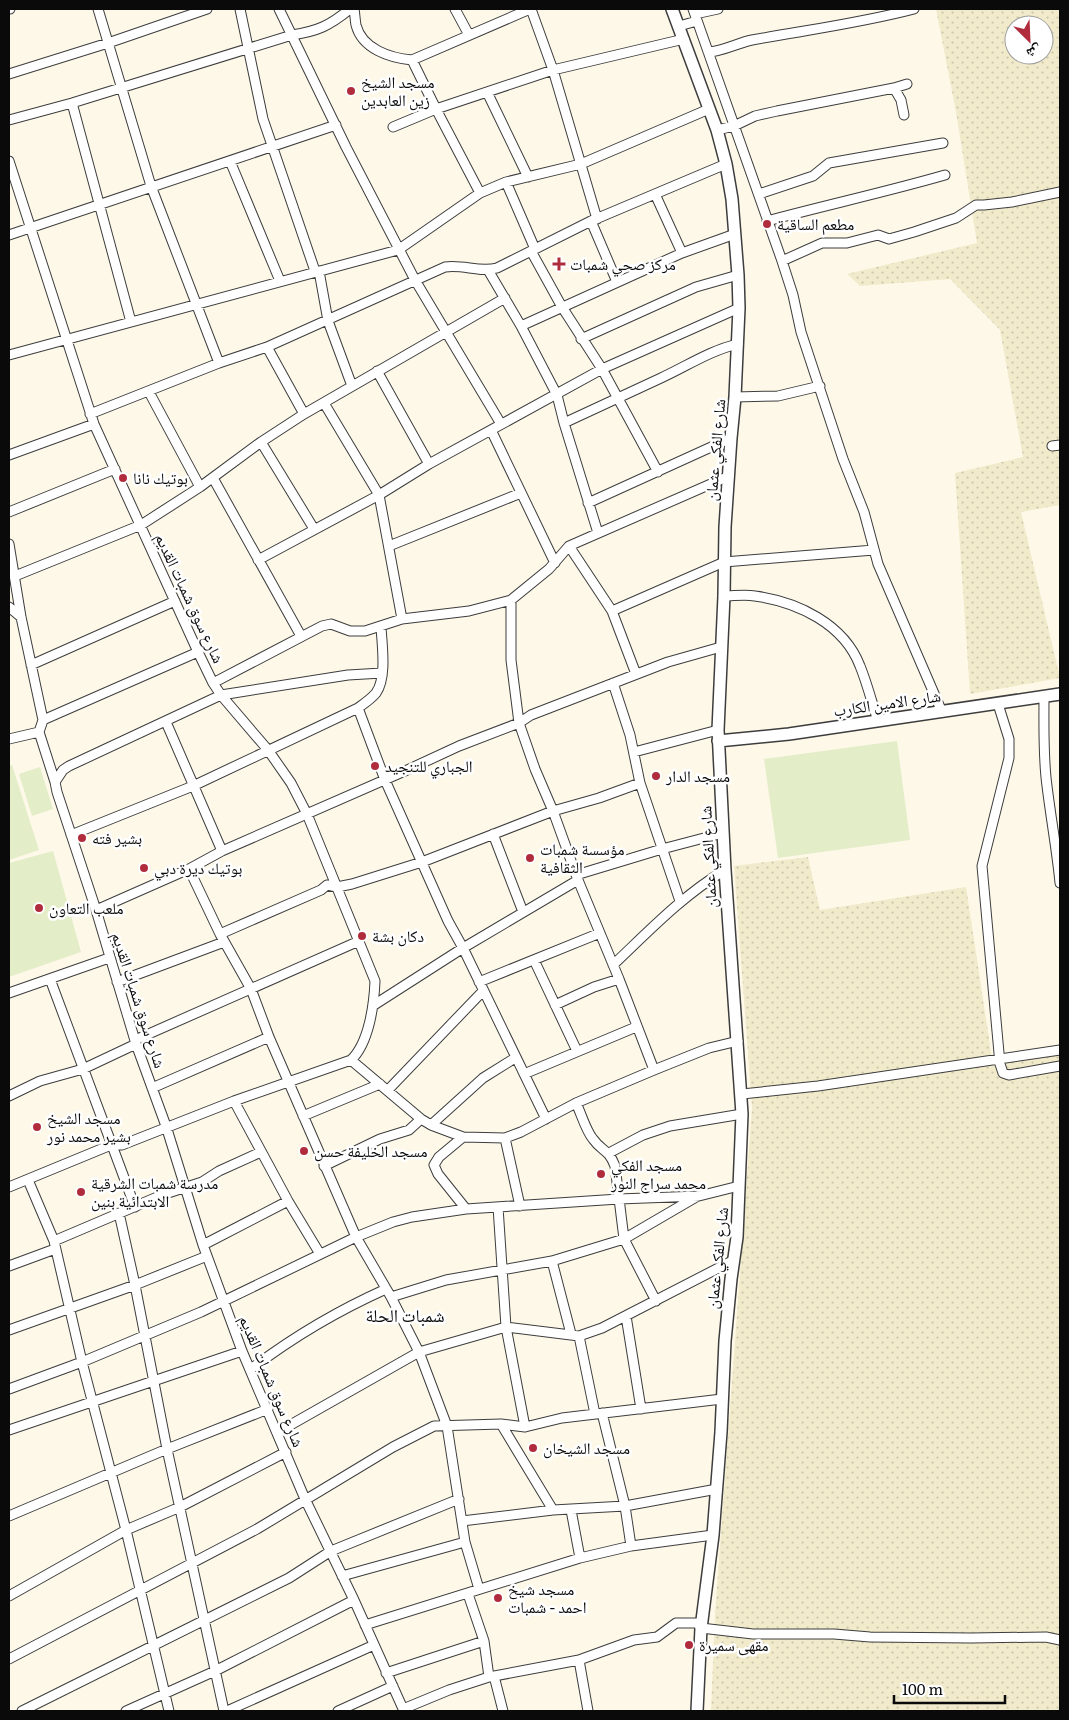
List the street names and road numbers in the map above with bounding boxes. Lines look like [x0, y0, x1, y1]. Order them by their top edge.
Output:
street label: شارع الفكي عثمان [698, 398, 732, 502]
street label: شارع سوق شمبات القديم [150, 528, 232, 667]
street label: شارع الامين الكارب [831, 683, 942, 721]
street label: شارع الفكي عثمان [692, 805, 724, 909]
street label: شارع سوق شمبات القديم [107, 929, 173, 1071]
street label: شارع الفكي عثمان [699, 1206, 735, 1310]
street label: شارع سوق شمبات القديم [234, 1311, 312, 1450]

